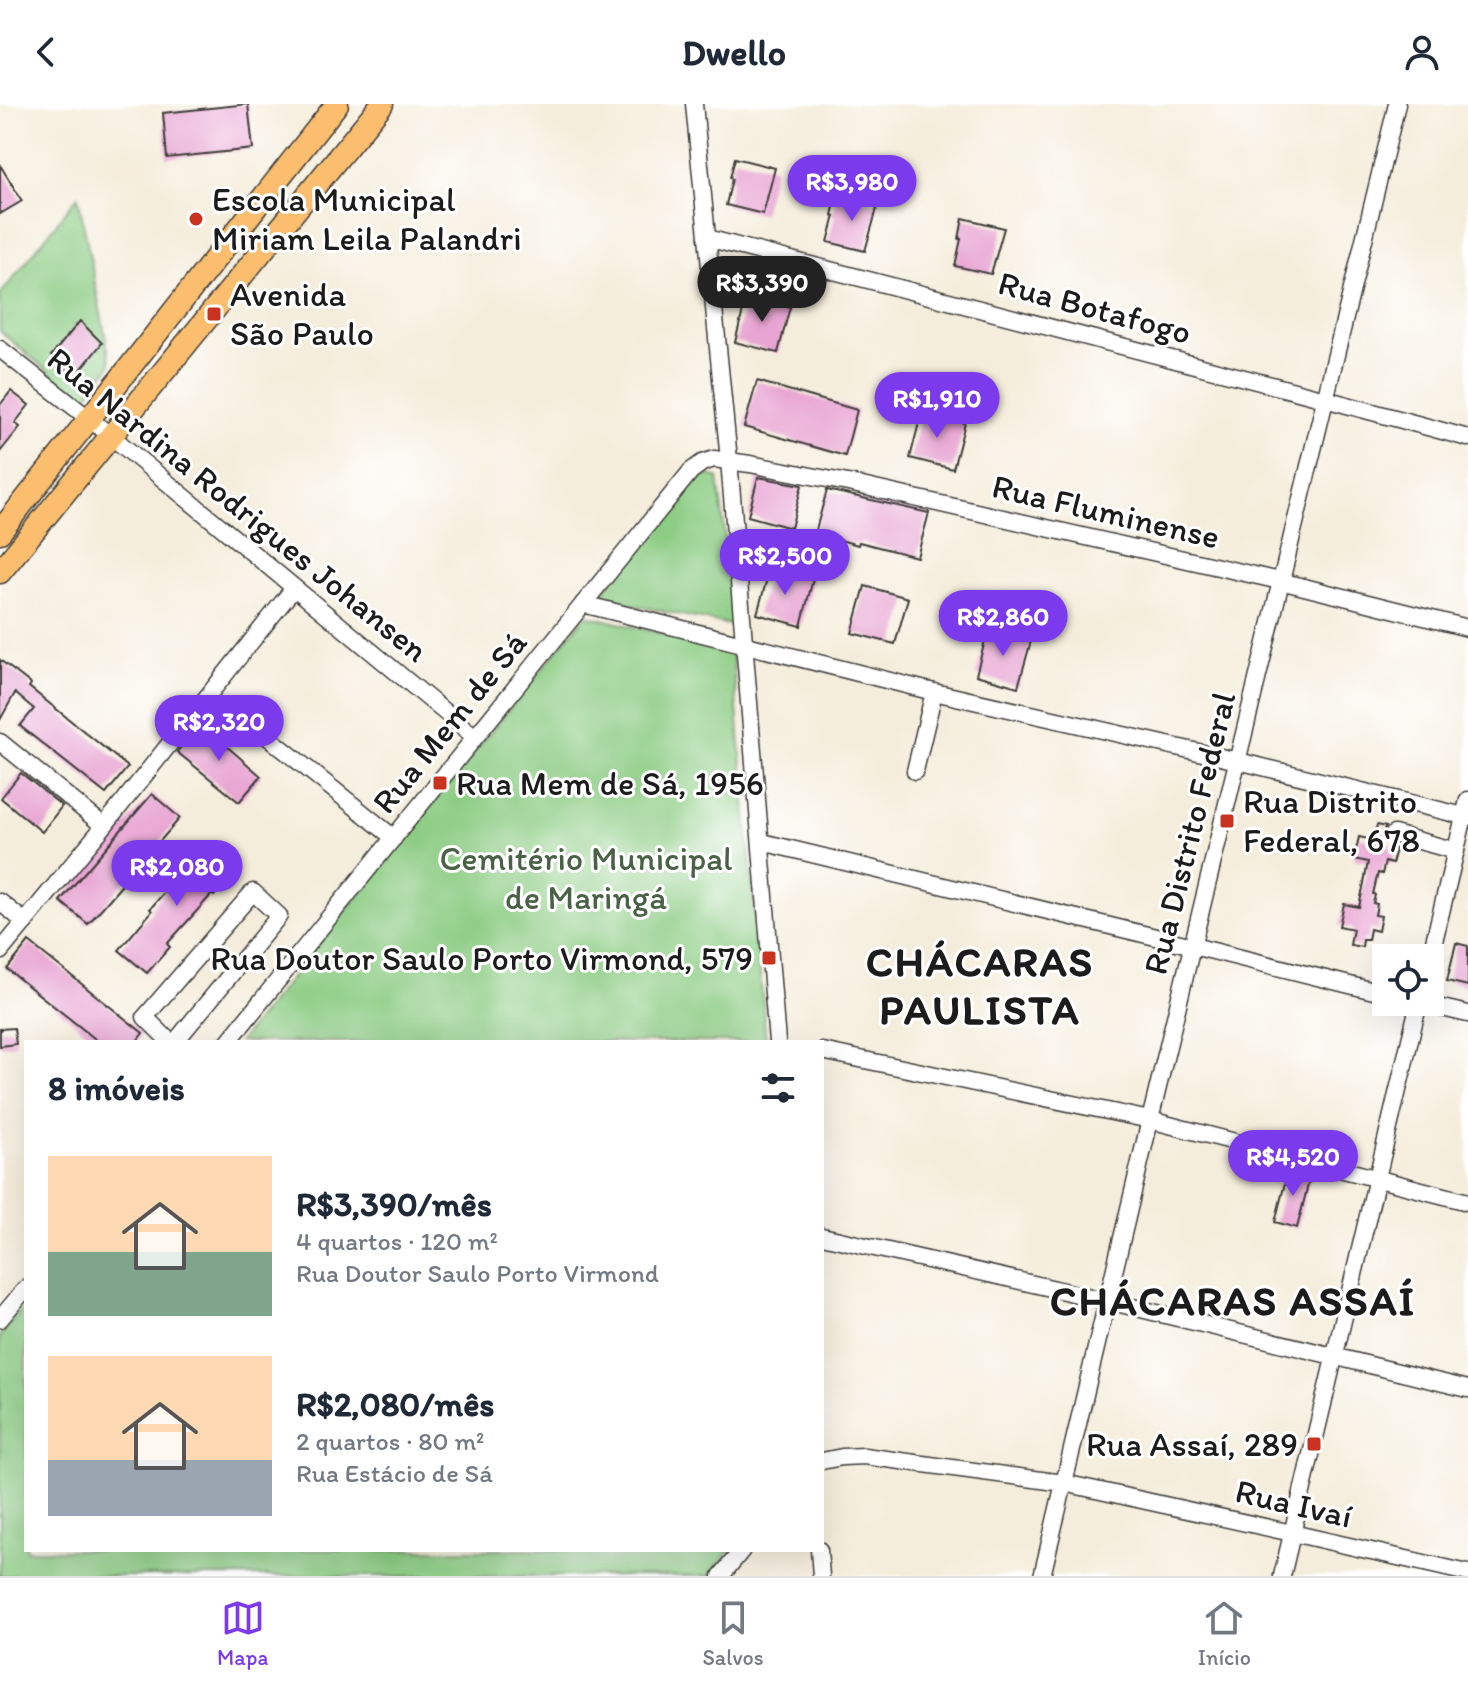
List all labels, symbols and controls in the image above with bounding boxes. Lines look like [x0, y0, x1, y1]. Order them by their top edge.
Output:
icon: back [24, 30, 68, 74]
icon: person [1400, 30, 1444, 74]
text: Dwello [682, 31, 786, 74]
pin: R$3,980 [778, 155, 926, 223]
text: R$3,980 [805, 165, 899, 197]
place label: Escola Municipal Miriam Leila Palandri [212, 179, 522, 259]
marker: Escola Municipal Miriam Leila Palandri [187, 210, 205, 228]
pin: R$3,390 [688, 256, 836, 324]
street label: Rua Botafogo [994, 262, 1196, 353]
text: R$3,390 [715, 266, 809, 298]
place label: Avenida São Paulo [230, 274, 374, 354]
marker: Avenida São Paulo [205, 305, 223, 323]
street label: Rua Nardina Rodrigues Johansen [39, 338, 436, 671]
pin: R$1,910 [863, 372, 1011, 440]
text: R$1,910 [893, 382, 981, 414]
street label: Rua Fluminense [988, 465, 1224, 558]
pin: R$2,500 [711, 529, 859, 597]
text: R$2,500 [738, 539, 832, 571]
pin: R$2,860 [929, 590, 1077, 658]
text: R$2,860 [957, 600, 1049, 632]
street label: Rua Mem de Sá [363, 623, 536, 822]
street label: Rua Distrito Federal [1135, 687, 1245, 979]
pin: R$2,320 [145, 695, 293, 763]
text: R$2,320 [173, 705, 265, 737]
place label: Rua Mem de Sá, 1956 [456, 763, 764, 804]
marker: Rua Mem de Sá, 1956 [431, 774, 449, 792]
place label: Rua Distrito Federal, 678 [1243, 781, 1420, 861]
marker: Rua Distrito Federal, 678 [1218, 812, 1236, 830]
park label: Cemitério Municipal de Maringá [439, 838, 733, 918]
pin: R$2,080 [103, 840, 251, 908]
text: R$2,080 [129, 850, 225, 882]
district label: CHÁCARAS PAULISTA [866, 936, 1094, 1035]
place label: Rua Doutor Saulo Porto Virmond, 579 [210, 938, 753, 979]
map controls [1372, 944, 1444, 1016]
button: locate [1372, 944, 1444, 1016]
marker: Rua Doutor Saulo Porto Virmond, 579 [760, 949, 778, 967]
icon: filters [756, 1066, 800, 1110]
text: 8 imóveis [48, 1068, 185, 1109]
pin: R$4,520 [1219, 1130, 1367, 1198]
text: R$4,520 [1246, 1140, 1340, 1172]
text: R$3,390/mês [296, 1184, 492, 1225]
icon: home [112, 1188, 208, 1284]
text: 4 quartos · 120 m² [296, 1225, 498, 1257]
text: Rua Doutor Saulo Porto Virmond [296, 1257, 659, 1289]
district label: CHÁCARAS ASSAÍ [1050, 1275, 1416, 1326]
text: R$2,080/mês [296, 1384, 495, 1425]
icon: home [112, 1388, 208, 1484]
place label: Rua Assaí, 289 [1086, 1424, 1298, 1465]
text: 2 quartos · 80 m² [296, 1425, 484, 1457]
marker: Rua Assaí, 289 [1305, 1435, 1323, 1453]
text: Rua Estácio de Sá [296, 1457, 493, 1489]
street label: Rua Ivaí [1232, 1470, 1357, 1537]
tab: Mapa [217, 1596, 268, 1671]
tab: Salvos [702, 1596, 764, 1671]
tab: Início [1198, 1596, 1251, 1671]

